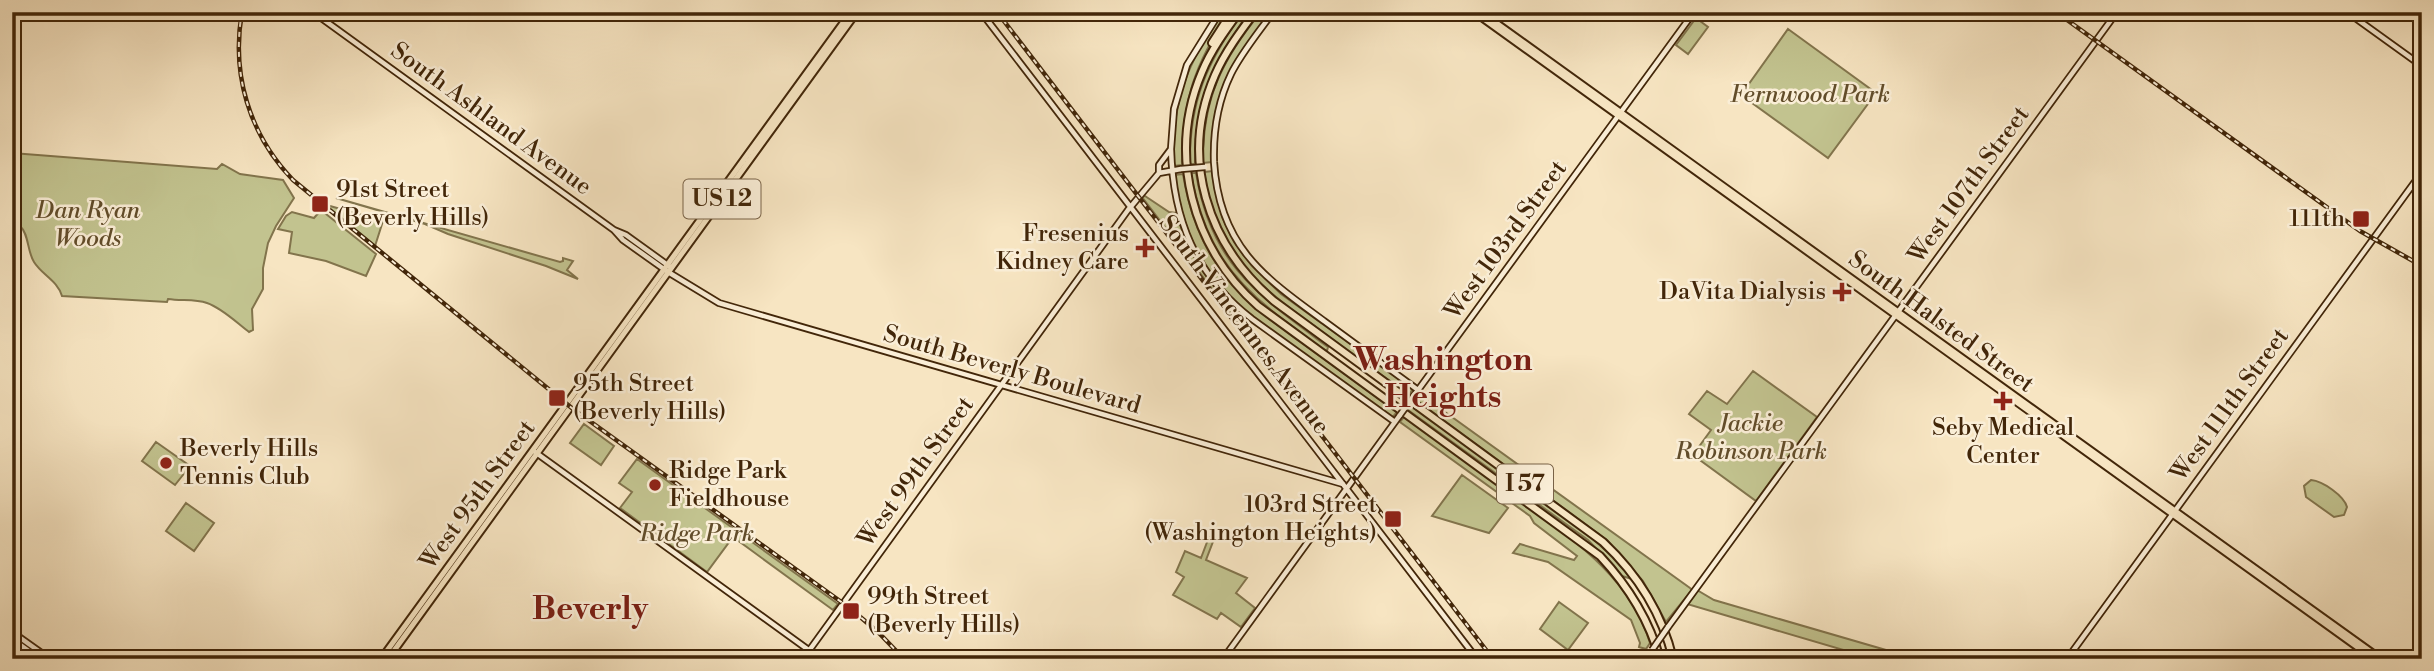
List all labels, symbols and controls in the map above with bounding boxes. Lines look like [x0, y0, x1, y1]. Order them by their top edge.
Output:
street label: South Ashland Avenue [384, 36, 598, 202]
park label: Fernwood Park [1730, 80, 1890, 110]
street label: West 107th Street [1901, 100, 2036, 270]
street label: West 103rd Street [1438, 154, 1574, 326]
place label: 91st Street (Beverly Hills) [336, 175, 489, 233]
road number: US 12 [684, 180, 760, 218]
marker: 91st Street (Beverly Hills) [310, 194, 330, 214]
park label: Dan Ryan Woods [35, 196, 141, 254]
place label: 111th [2289, 204, 2345, 234]
marker: 111th [2351, 209, 2371, 229]
street label: South Vincennes Avenue [1152, 210, 1336, 440]
place label: Fresenius Kidney Care [996, 219, 1129, 277]
marker: Fresenius Kidney Care [1135, 238, 1155, 258]
street label: South Halsted Street [1842, 245, 2040, 400]
place label: DaVita Dialysis [1659, 277, 1826, 307]
marker: DaVita Dialysis [1832, 282, 1852, 302]
street label: South Beverly Boulevard [880, 319, 1144, 421]
street label: West 111th Street [2164, 322, 2296, 488]
district label: Washington Heights [1353, 340, 1533, 417]
place label: 95th Street (Beverly Hills) [573, 369, 726, 427]
marker: 95th Street (Beverly Hills) [547, 388, 567, 408]
street label: West 99th Street [851, 390, 981, 554]
marker: Seby Medical Center [1993, 391, 2013, 411]
park label: Jackie Robinson Park [1674, 409, 1827, 467]
place label: Seby Medical Center [1932, 413, 2074, 471]
street label: West 95th Street [413, 414, 543, 576]
place label: Beverly Hills Tennis Club [179, 434, 318, 492]
marker: Beverly Hills Tennis Club [158, 455, 174, 471]
place label: Ridge Park Fieldhouse [669, 456, 789, 514]
road number: I 57 [1497, 464, 1553, 504]
marker: Ridge Park Fieldhouse [647, 477, 663, 493]
place label: 103rd Street (Washington Heights) [1144, 490, 1378, 548]
marker: 103rd Street (Washington Heights) [1383, 509, 1403, 529]
park label: Ridge Park [639, 519, 754, 549]
place label: 99th Street (Beverly Hills) [867, 582, 1020, 640]
district label: Beverly [532, 589, 649, 629]
marker: 99th Street (Beverly Hills) [841, 601, 861, 621]

